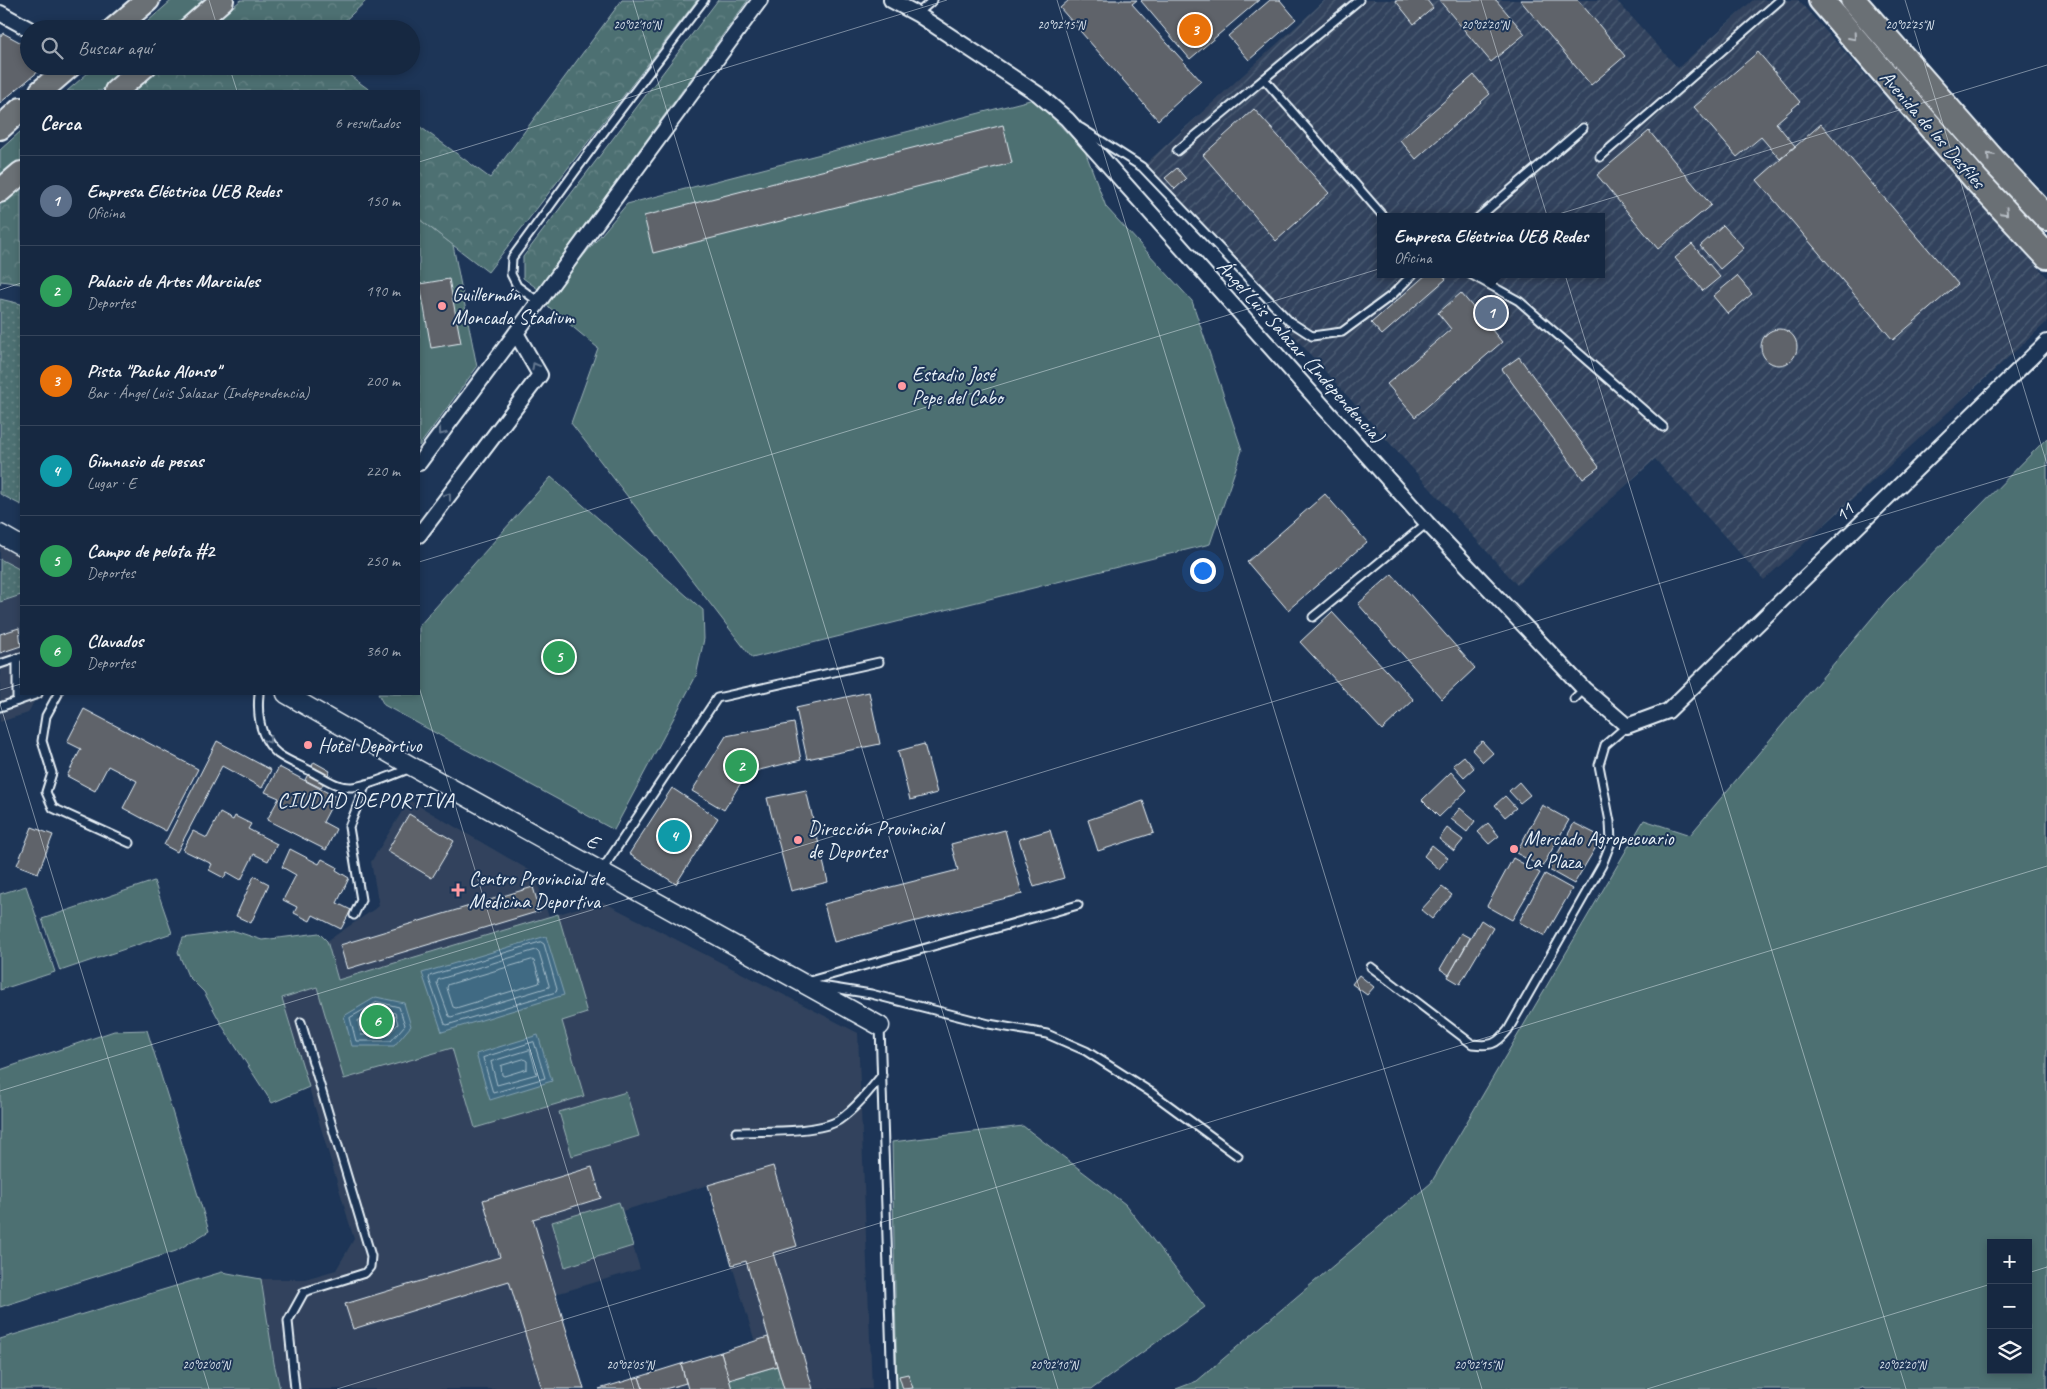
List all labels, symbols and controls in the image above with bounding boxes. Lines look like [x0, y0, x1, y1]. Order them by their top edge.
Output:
pin: 3 [1179, 11, 1211, 49]
text: 20°02'10"N [613, 17, 662, 33]
text: 20°02'15"N [1037, 17, 1086, 33]
text: 20°02'20"N [1461, 17, 1510, 33]
text: 20°02'25"N [1885, 17, 1934, 33]
search box [20, 20, 420, 75]
one-way arrow [1847, 31, 1856, 40]
icon: search [38, 34, 66, 62]
text: Buscar aquí [78, 36, 152, 60]
street label: Avenida de los Desfiles [1874, 65, 1992, 195]
text: Cerca [40, 110, 81, 136]
text: 6 resultados [335, 113, 400, 133]
one-way arrow [1987, 153, 1996, 162]
text: Empresa Eléctrica UEB Redes [87, 179, 281, 203]
text: 1 [52, 191, 60, 211]
text: 150 m [366, 191, 400, 211]
text: Oficina [87, 203, 125, 223]
one-way arrow [1999, 206, 2008, 215]
popup [1377, 213, 1605, 278]
text: Empresa Eléctrica UEB Redes [1394, 224, 1588, 248]
text: Oficina [1394, 248, 1432, 268]
street label: Ángel Luis Salazar (Independencia) [1212, 254, 1391, 449]
text: Palacio de Artes Marciales [87, 269, 260, 293]
text: 2 [52, 281, 60, 301]
text: 190 m [366, 281, 400, 301]
place label: Guillermón Moncada Stadium [452, 282, 575, 330]
text: Deportes [87, 293, 135, 313]
pin: 1 [1475, 294, 1507, 332]
marker: Guillermón Moncada Stadium [436, 300, 448, 312]
text: Pista "Pacho Alonso" [87, 359, 220, 383]
one-way arrow [531, 362, 541, 371]
place label: Estadio José Pepe del Cabo [912, 362, 1005, 410]
text: 3 [52, 371, 60, 391]
text: 200 m [366, 371, 400, 391]
marker: Estadio José Pepe del Cabo [896, 380, 908, 392]
text: Bar · Ángel Luis Salazar (Independencia) [87, 383, 309, 403]
one-way arrow [439, 426, 447, 435]
text: Gimnasio de pesas [87, 449, 203, 473]
text: 4 [52, 461, 60, 481]
text: 220 m [366, 461, 400, 481]
text: Lugar · E [87, 473, 136, 493]
one-way arrow [442, 492, 451, 502]
street label: 11 [1829, 496, 1860, 528]
text: Campo de pelota #2 [87, 539, 214, 563]
text: 5 [53, 551, 59, 571]
text: 250 m [366, 551, 400, 571]
your location [1190, 558, 1216, 584]
text: Deportes [87, 563, 135, 583]
text: Clavados [87, 629, 143, 653]
pin: 5 [543, 638, 575, 676]
text: 6 [52, 641, 60, 661]
text: 360 m [366, 641, 400, 661]
text: Deportes [87, 653, 135, 673]
place label: Hotel Deportivo [318, 733, 423, 758]
one-way arrow [262, 735, 272, 744]
marker: Hotel Deportivo [302, 739, 314, 751]
pin: 2 [725, 747, 757, 785]
district label: CIUDAD DEPORTIVA [277, 787, 455, 813]
place label: Dirección Provincial de Deportes [808, 816, 946, 864]
pin: 4 [658, 817, 690, 855]
place label: Mercado Agropecuario La Plaza [1524, 826, 1675, 874]
street label: E [582, 828, 606, 856]
marker: Dirección Provincial de Deportes [792, 834, 804, 846]
marker: Mercado Agropecuario La Plaza [1508, 843, 1520, 855]
place label: Centro Provincial de Medicina Deportiva [469, 866, 606, 914]
marker: Centro Provincial de Medicina Deportiva [451, 883, 465, 897]
pin: 6 [361, 1002, 393, 1040]
map controls [1987, 1239, 2032, 1374]
button: + [1987, 1239, 2032, 1284]
button: − [1987, 1284, 2032, 1329]
button: layers [1987, 1329, 2032, 1374]
text: 20°02'00"N [182, 1357, 231, 1373]
text: 20°02'05"N [606, 1357, 655, 1373]
text: 20°02'10"N [1030, 1357, 1079, 1373]
text: 20°02'15"N [1454, 1357, 1503, 1373]
text: 20°02'20"N [1878, 1357, 1927, 1373]

